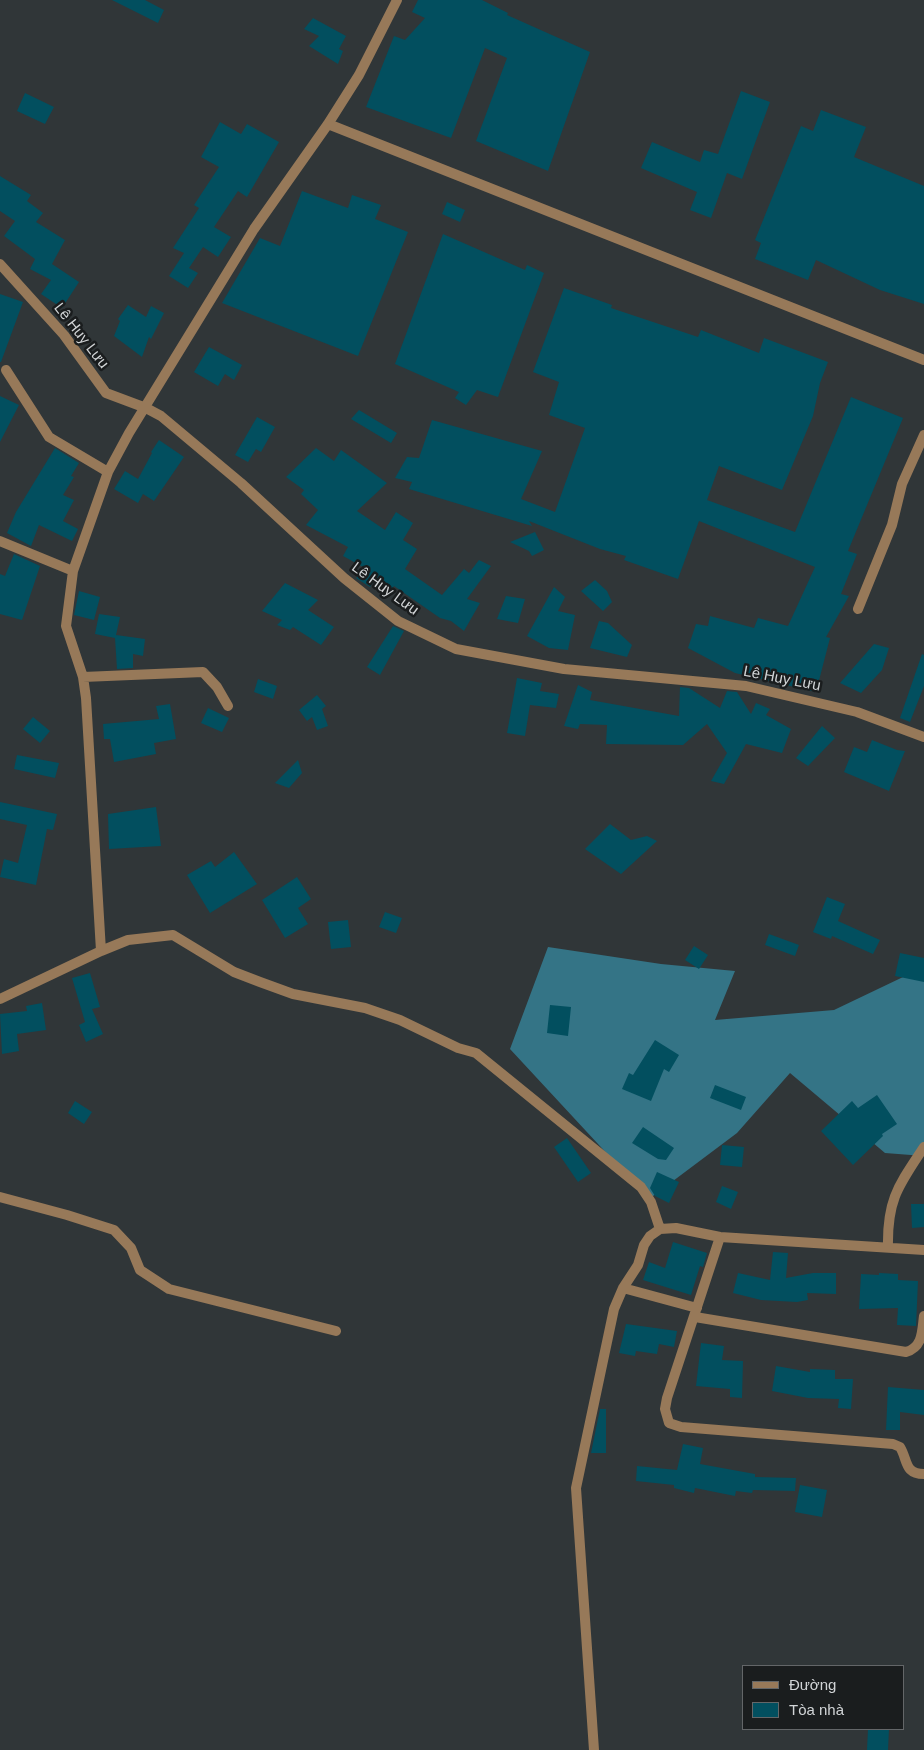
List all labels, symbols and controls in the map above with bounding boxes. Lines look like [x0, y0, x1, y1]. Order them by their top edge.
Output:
street label: Lê Huy Lưu [50, 300, 112, 372]
street label: Lê Huy Lưu [348, 559, 422, 619]
street label: Lê Huy Lưu [742, 663, 822, 695]
legend [742, 1665, 904, 1730]
text: Đường [789, 1676, 836, 1693]
text: Tòa nhà [789, 1701, 844, 1718]

